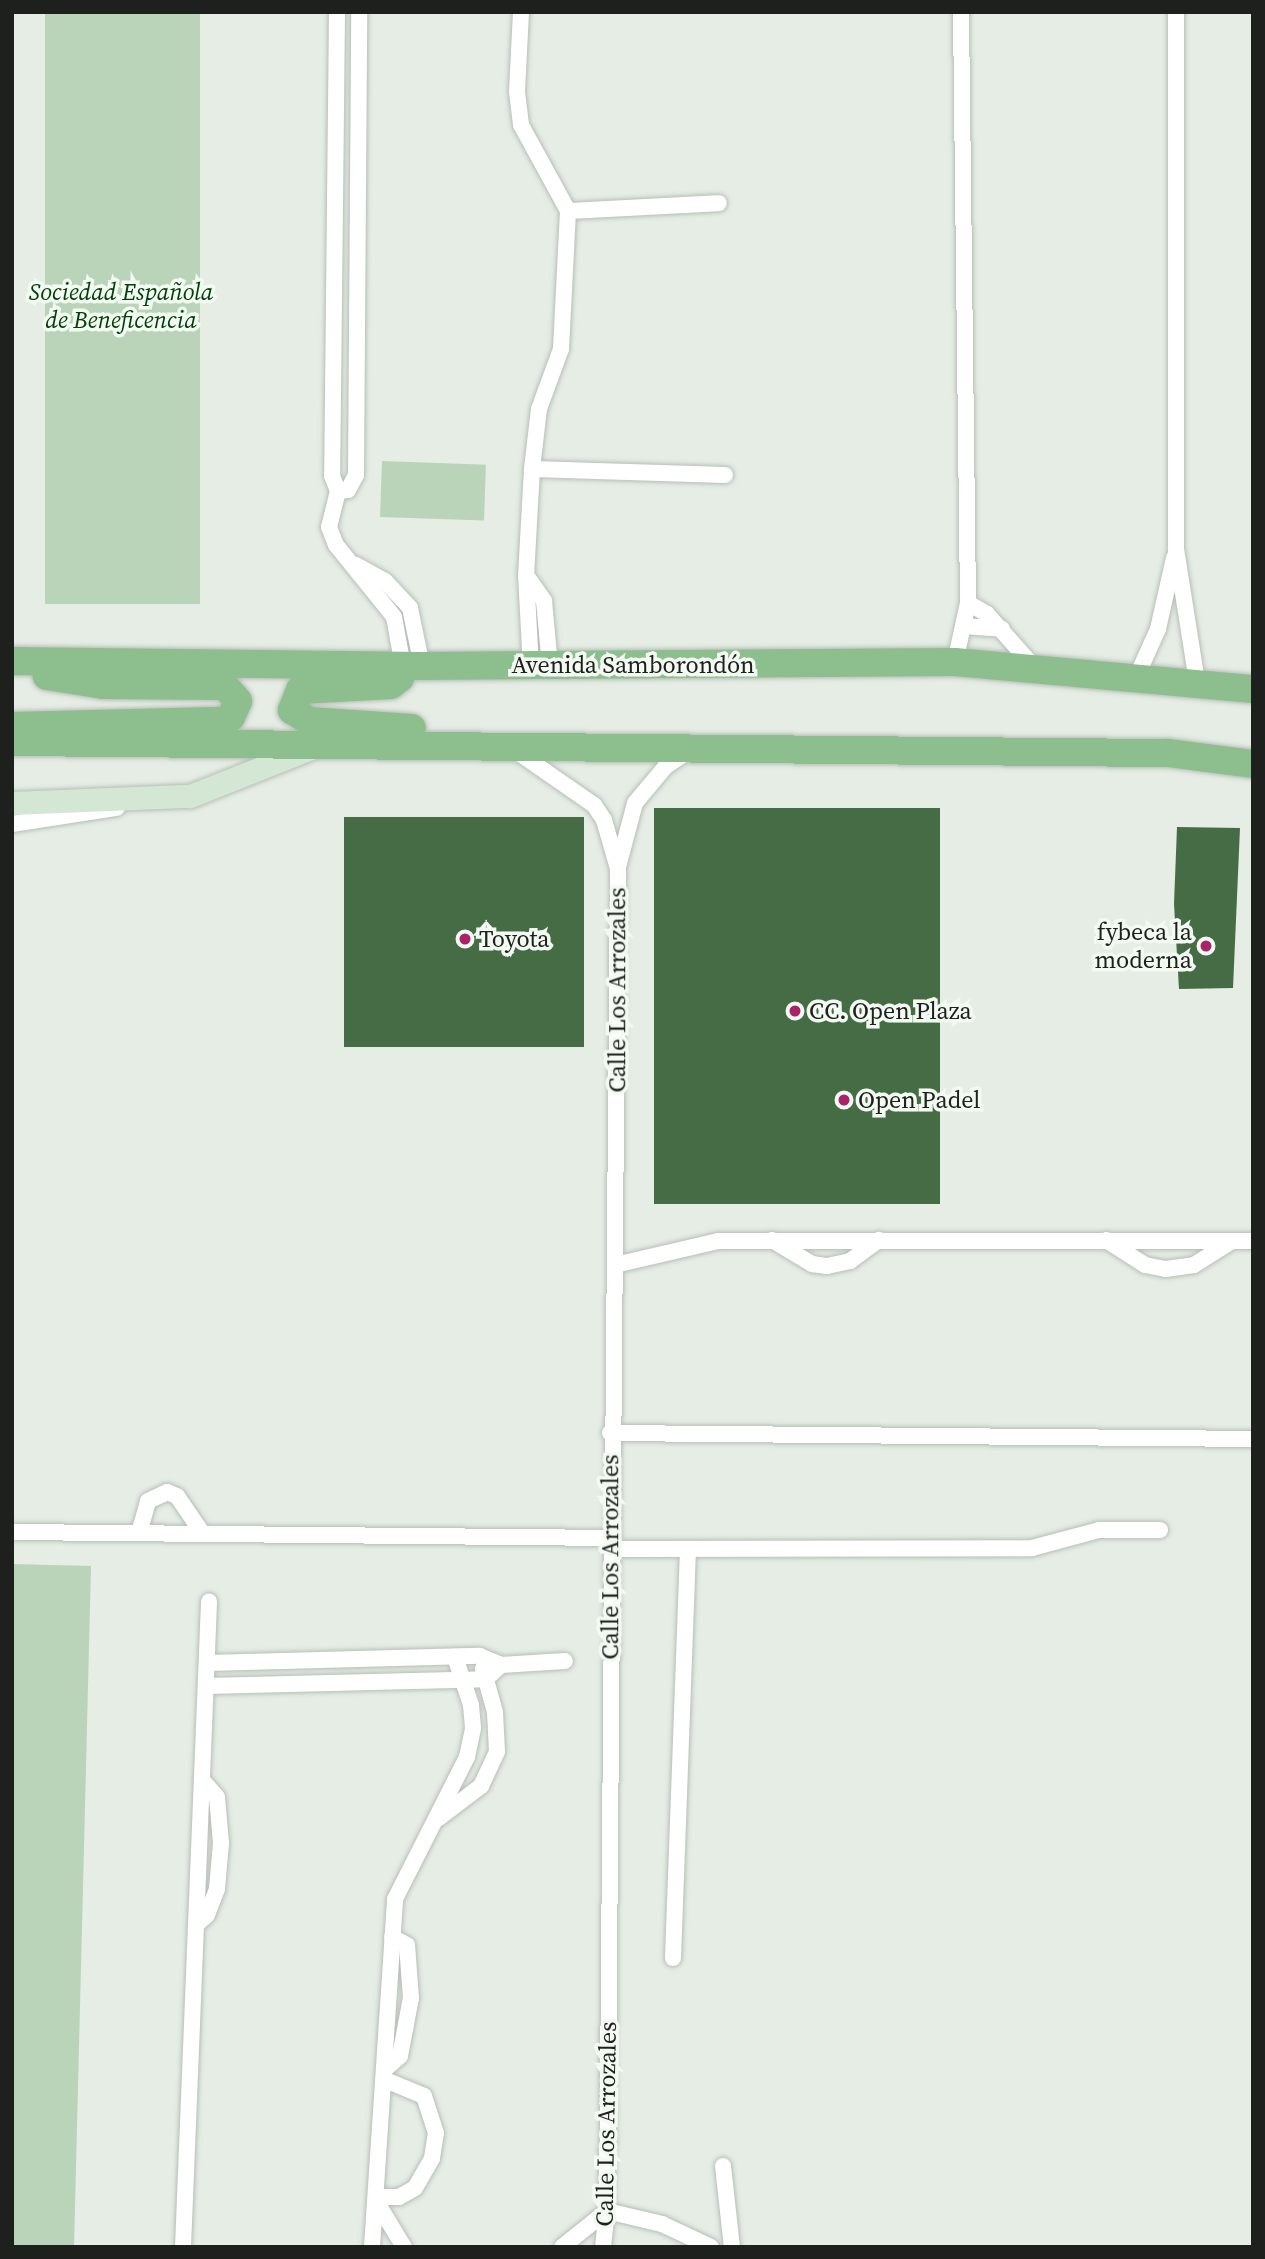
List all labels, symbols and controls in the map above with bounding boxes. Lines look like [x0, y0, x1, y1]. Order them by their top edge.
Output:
park label: Sociedad Española de Beneficencia [29, 278, 213, 334]
street label: Avenida Samborondón [511, 651, 755, 679]
street label: Calle Los Arrozales [603, 887, 631, 1093]
place label: fybeca la moderna [1094, 918, 1192, 974]
place label: Toyota [479, 925, 550, 953]
marker: Toyota [457, 931, 473, 947]
marker: fybeca la moderna [1198, 938, 1214, 954]
place label: CC. Open Plaza [809, 997, 972, 1025]
marker: CC. Open Plaza [787, 1003, 803, 1019]
place label: Open Padel [858, 1086, 980, 1114]
marker: Open Padel [836, 1092, 852, 1108]
street label: Calle Los Arrozales [596, 1454, 624, 1660]
street label: Calle Los Arrozales [590, 2021, 622, 2227]

